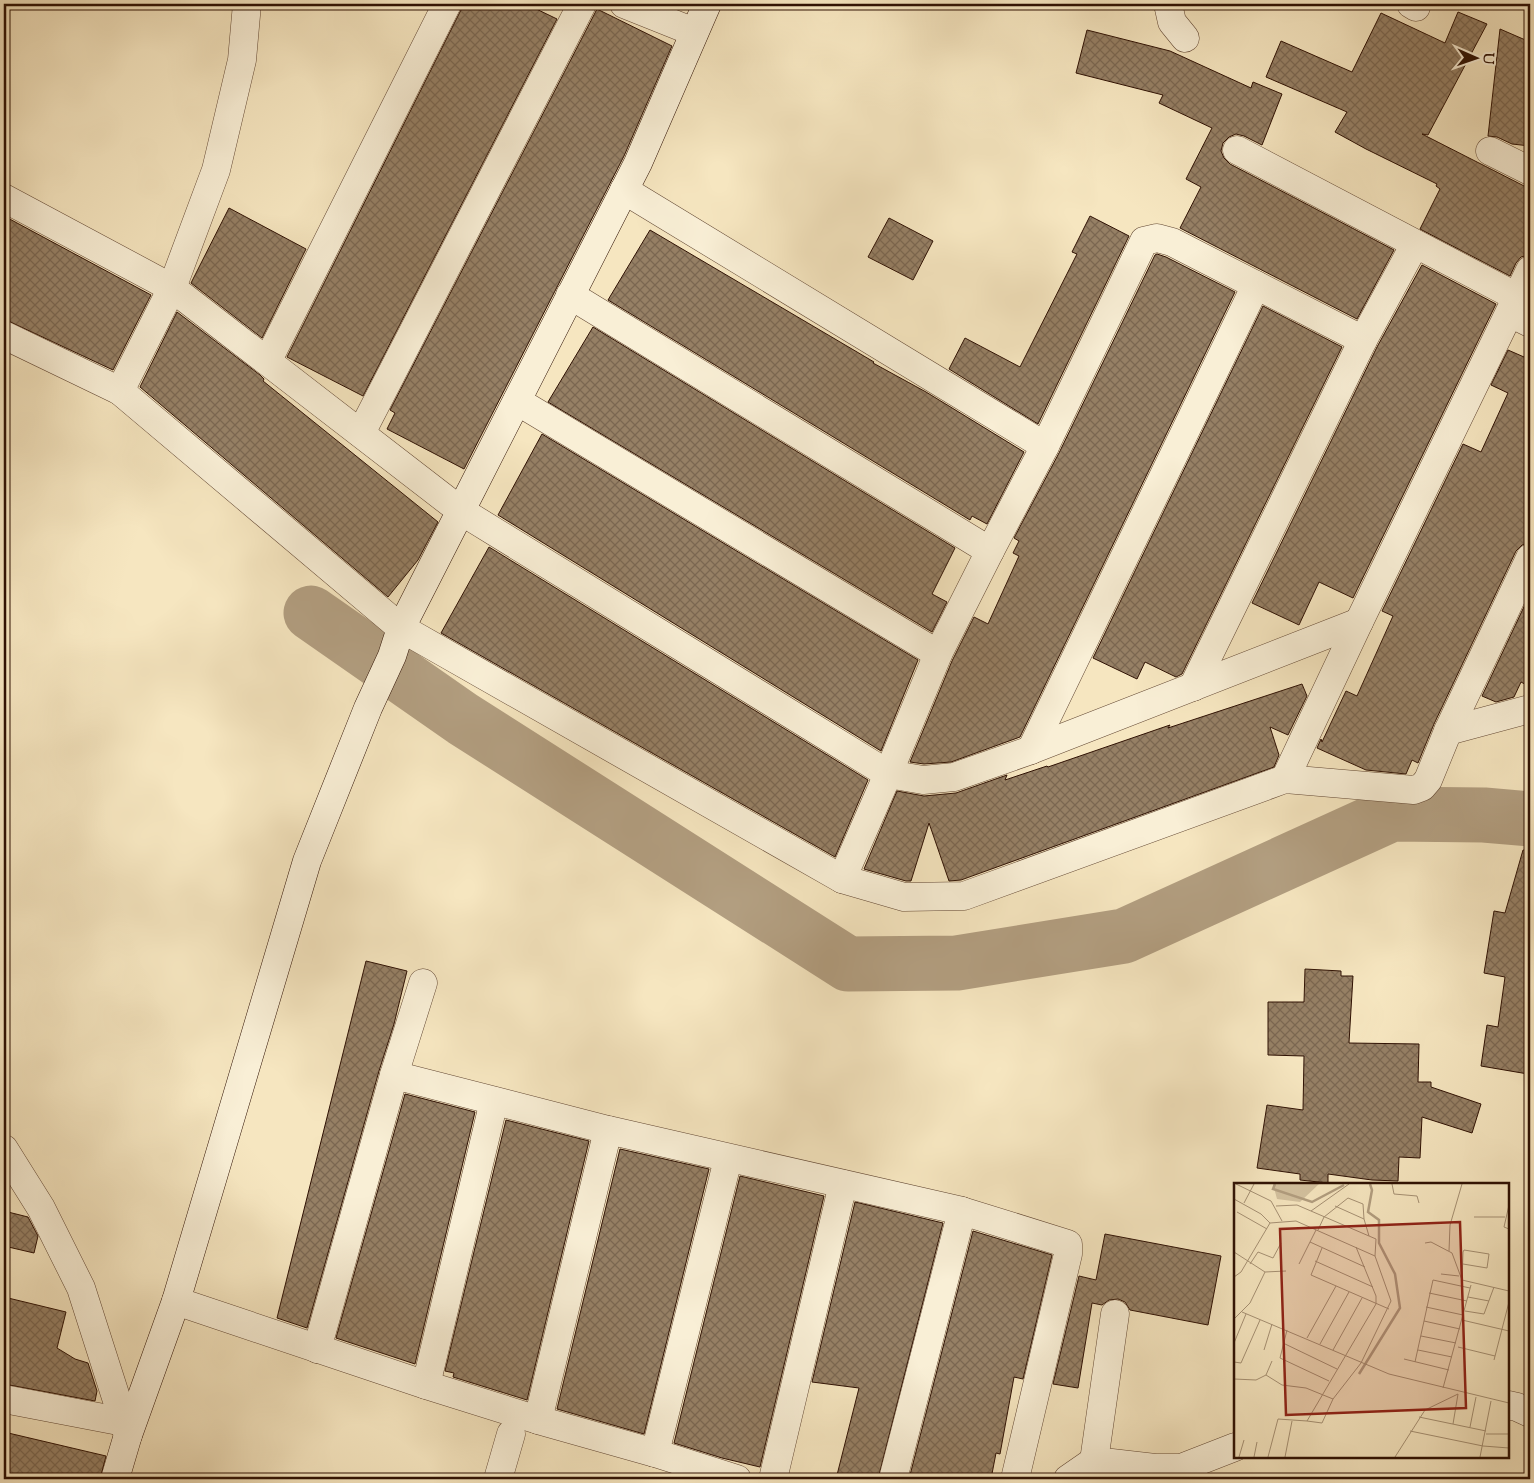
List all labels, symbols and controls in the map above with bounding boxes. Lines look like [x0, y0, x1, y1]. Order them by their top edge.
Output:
north arrow [1452, 32, 1502, 82]
text: U [1477, 52, 1497, 65]
inset map [1234, 1183, 1509, 1458]

